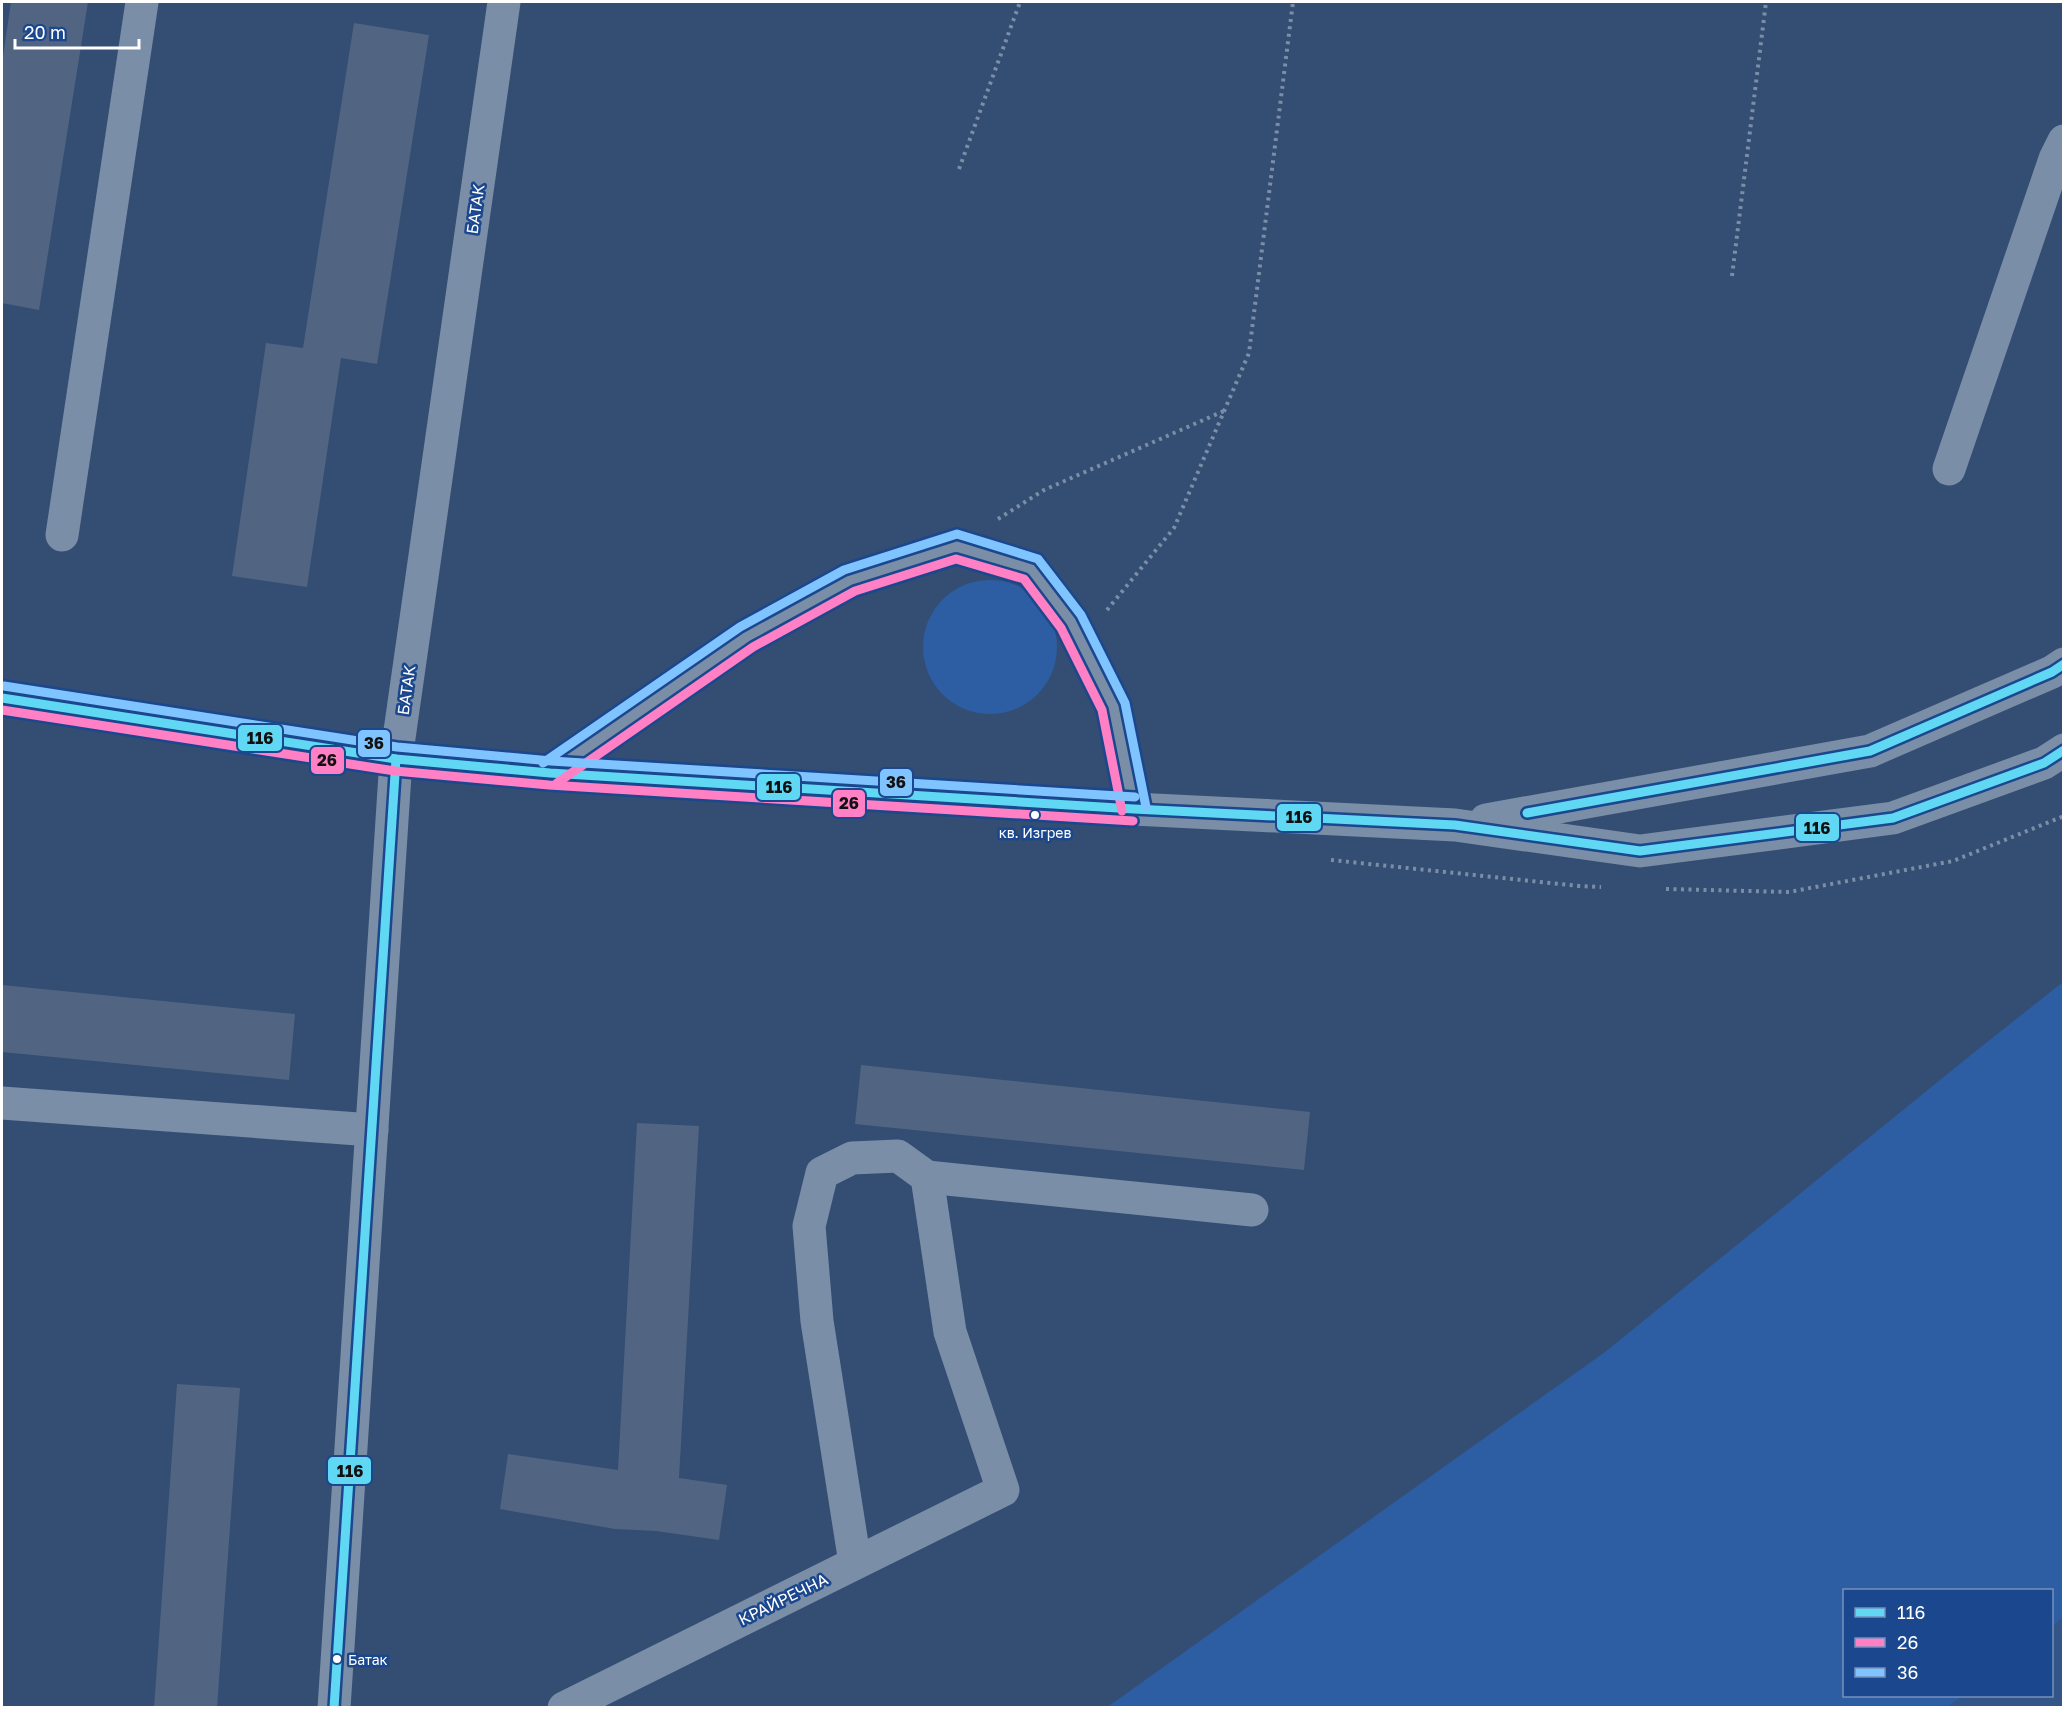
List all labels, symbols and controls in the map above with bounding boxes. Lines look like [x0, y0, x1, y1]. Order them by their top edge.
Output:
scale bar [15, 12, 140, 50]
text: 20 m [24, 21, 66, 43]
street label: БАТАК [462, 183, 488, 235]
street label: БАТАК [393, 664, 419, 716]
line badge: 116 [237, 724, 283, 752]
text: 116 [247, 728, 273, 748]
line badge: 36 [357, 729, 391, 758]
text: 36 [364, 733, 384, 753]
line badge: 26 [310, 746, 345, 775]
text: 26 [317, 750, 337, 770]
line badge: 36 [879, 768, 913, 797]
text: 36 [886, 772, 906, 792]
line badge: 116 [756, 773, 801, 801]
text: 116 [766, 777, 792, 797]
line badge: 26 [832, 789, 866, 818]
text: 26 [839, 793, 859, 813]
line badge: 116 [1276, 803, 1322, 832]
text: 116 [1286, 807, 1312, 827]
marker: кв. Изгрев [1029, 809, 1041, 821]
line badge: 116 [1795, 813, 1840, 842]
text: 116 [1804, 818, 1830, 838]
place label: кв. Изгрев [999, 824, 1071, 841]
line badge: 116 [327, 1456, 372, 1485]
text: 116 [337, 1461, 363, 1481]
street label: КРАЙРЕЧНА [735, 1569, 831, 1629]
legend [1843, 1589, 2053, 1697]
text: 116 [1897, 1601, 1925, 1623]
text: 26 [1897, 1631, 1918, 1653]
place label: Батак [348, 1651, 388, 1668]
marker: Батак [331, 1653, 343, 1665]
text: 36 [1897, 1661, 1918, 1683]

